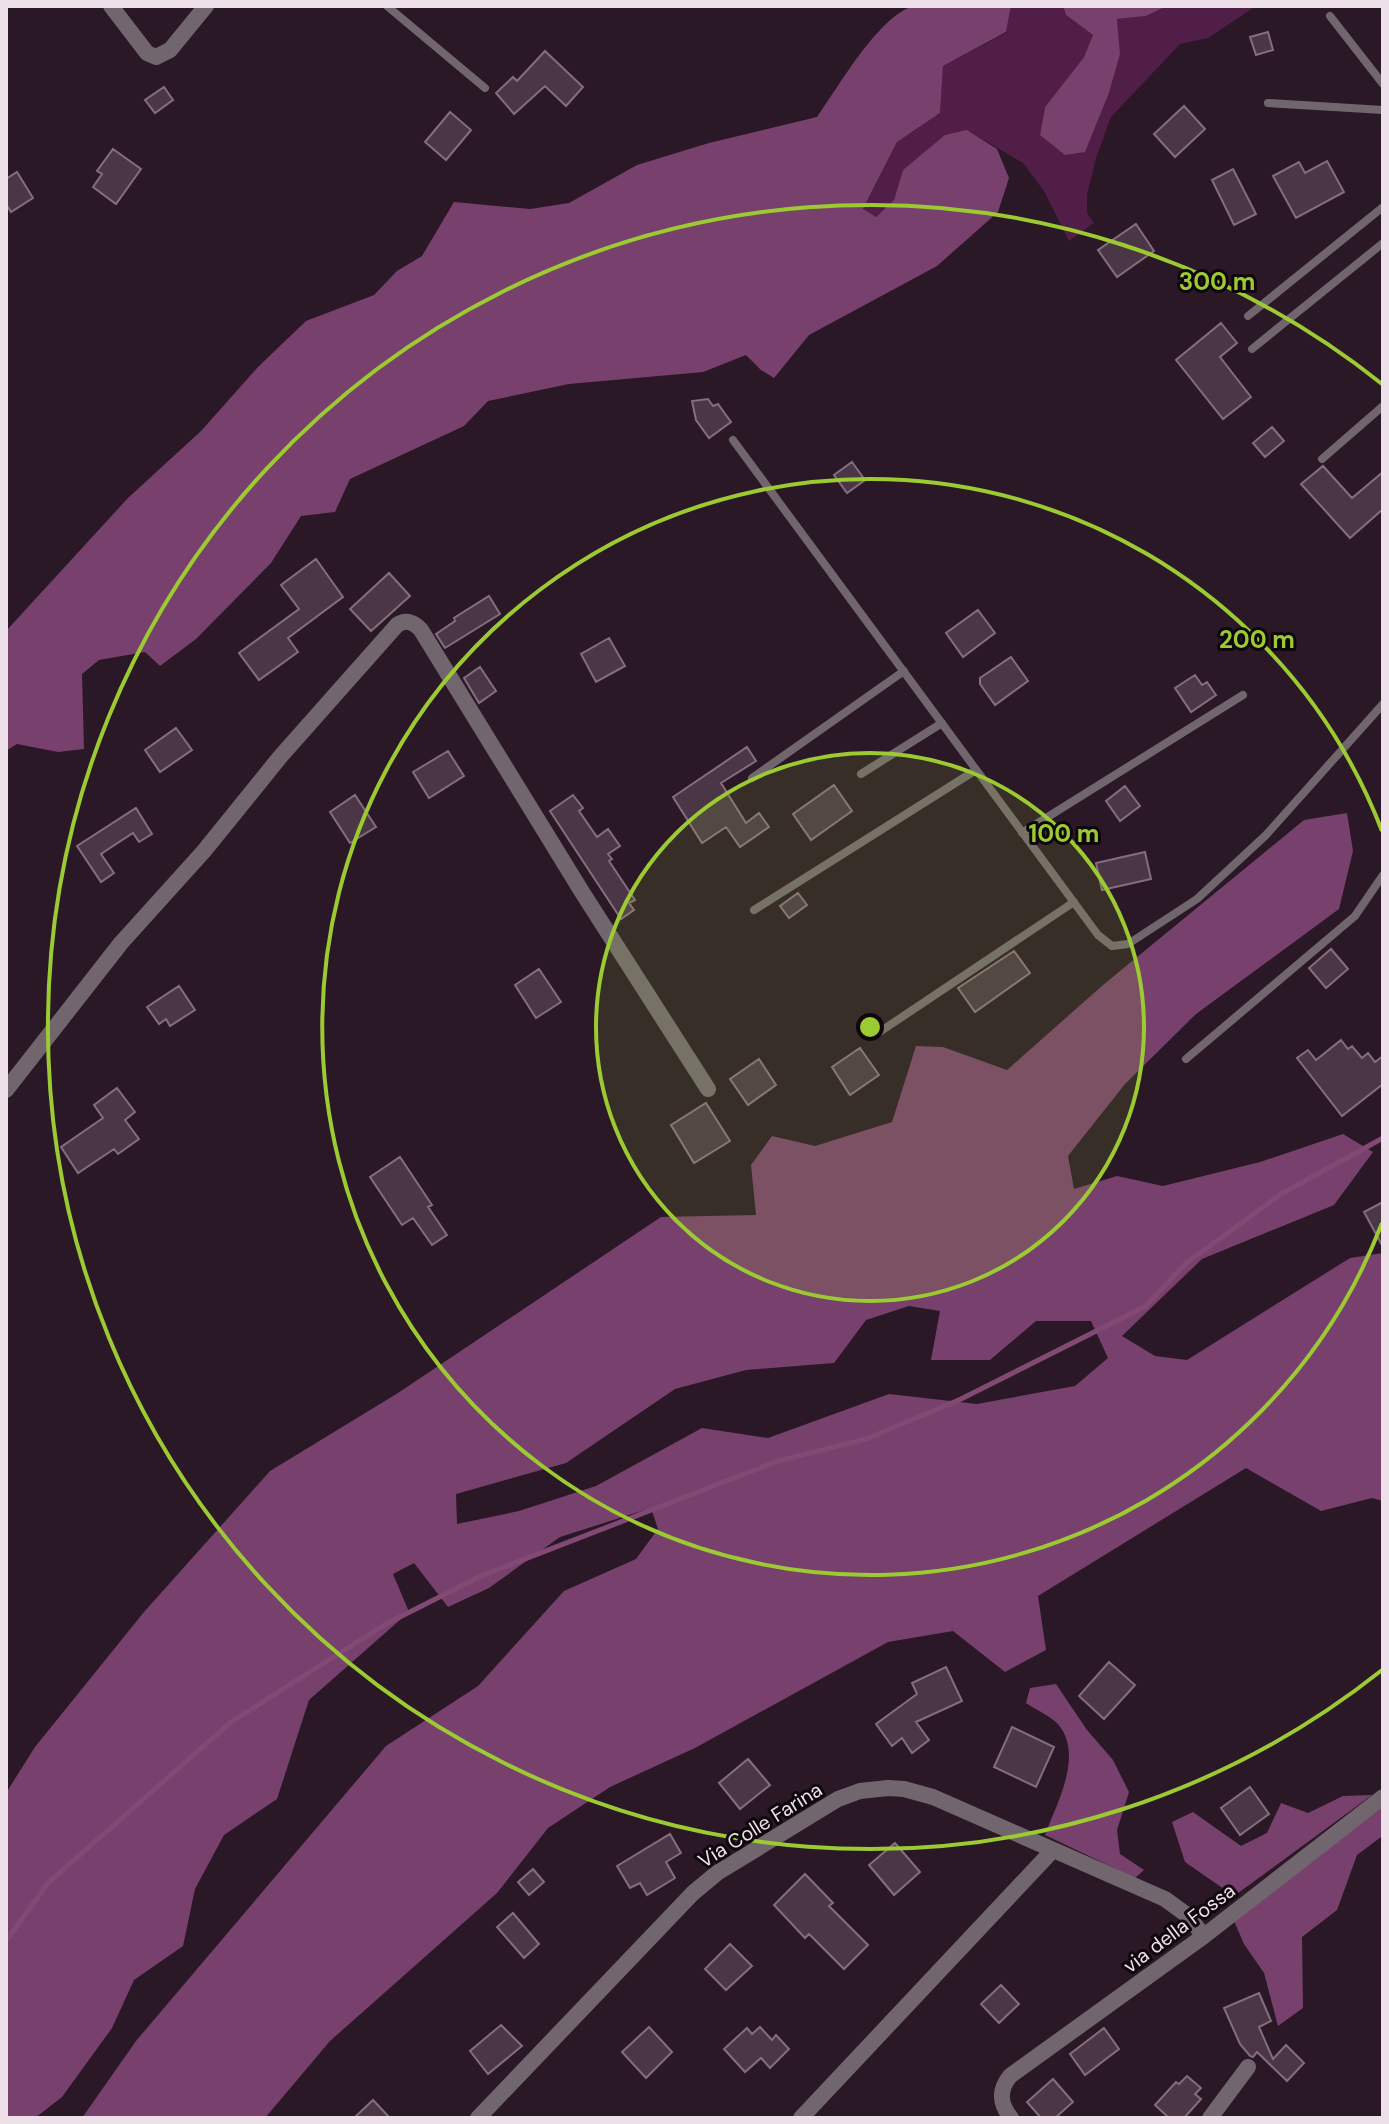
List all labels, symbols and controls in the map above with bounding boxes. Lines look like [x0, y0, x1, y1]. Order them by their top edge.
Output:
text: 300 m [1179, 266, 1255, 297]
text: 200 m [1219, 624, 1295, 655]
text: 100 m [1029, 818, 1099, 849]
centre of rings [856, 1013, 884, 1041]
street label: Via Colle Farina [693, 1776, 827, 1874]
street label: via della Fossa [1118, 1877, 1240, 1979]

